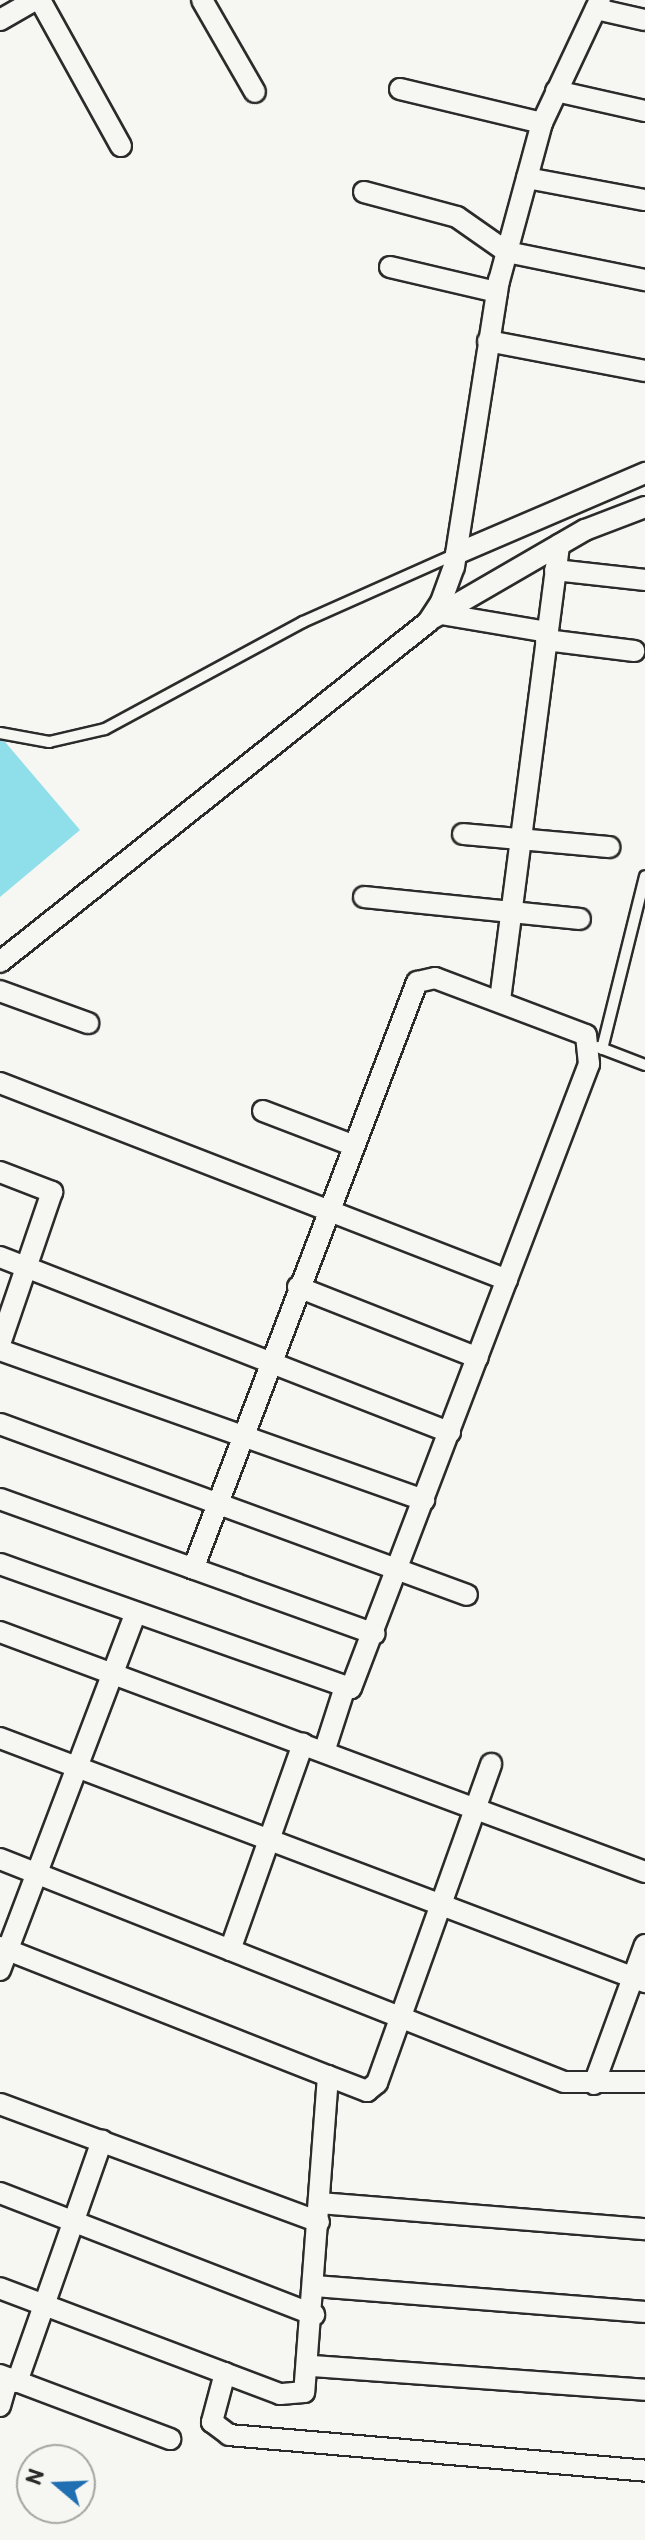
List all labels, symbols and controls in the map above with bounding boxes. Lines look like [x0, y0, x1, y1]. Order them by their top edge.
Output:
north arrow [16, 2444, 96, 2524]
text: N [20, 2465, 50, 2488]

